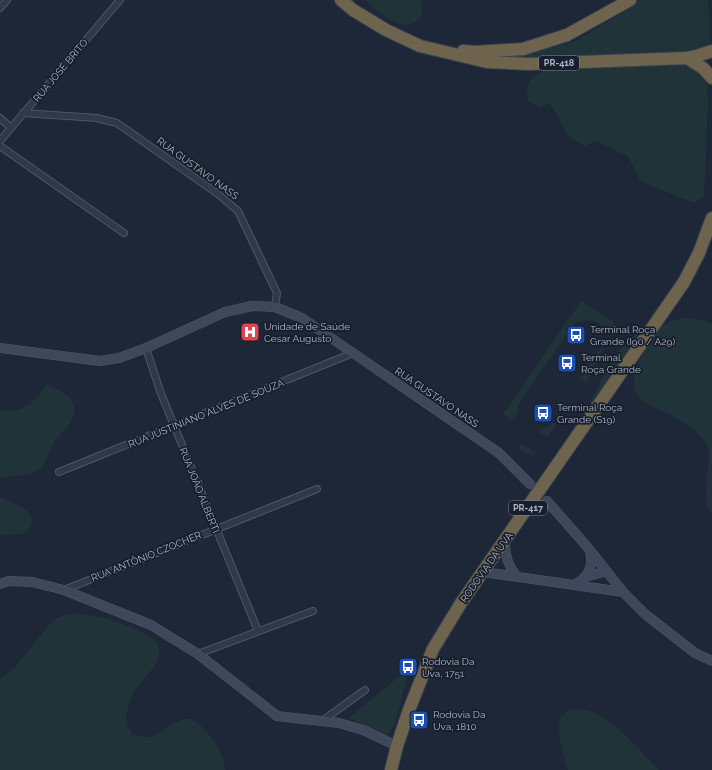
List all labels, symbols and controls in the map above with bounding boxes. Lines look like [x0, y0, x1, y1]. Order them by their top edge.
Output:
street label: RUA JOSÉ BRITO [31, 36, 90, 104]
road number: PR-418 [539, 56, 579, 70]
street label: RUA GUSTAVO NASS [155, 135, 241, 202]
hospital icon: Unidade de Saúde Cesar Augusto [239, 321, 261, 343]
place label: Unidade de Saúde Cesar Augusto [264, 321, 350, 344]
bus stop icon: Terminal Roça Grande (I90 / A29) [565, 324, 587, 346]
place label: Terminal Roça Grande (I90 / A29) [590, 324, 675, 347]
bus stop icon: Terminal Roça Grande [556, 352, 578, 374]
place label: Terminal Roça Grande [581, 352, 641, 375]
street label: RUA GUSTAVO NASS [393, 365, 481, 429]
street label: RUA JUSTINIANO ALVES DE SOUZA [127, 377, 286, 450]
bus stop icon: Terminal Roça Grande (S19) [532, 402, 554, 424]
place label: Terminal Roça Grande (S19) [557, 402, 622, 425]
street label: RUA JOÃO ALBERTI [177, 446, 222, 535]
road number: PR-417 [509, 501, 547, 515]
street label: RUA ANTÔNIO CZOCHER [89, 529, 203, 584]
street label: RODOVIA DA UVA [458, 530, 515, 604]
bus stop icon: Rodovia Da Uva, 1751 [397, 656, 419, 678]
place label: Rodovia Da Uva, 1751 [422, 656, 474, 679]
bus stop icon: Rodovia Da Uva, 1810 [408, 709, 430, 731]
place label: Rodovia Da Uva, 1810 [433, 709, 485, 732]

